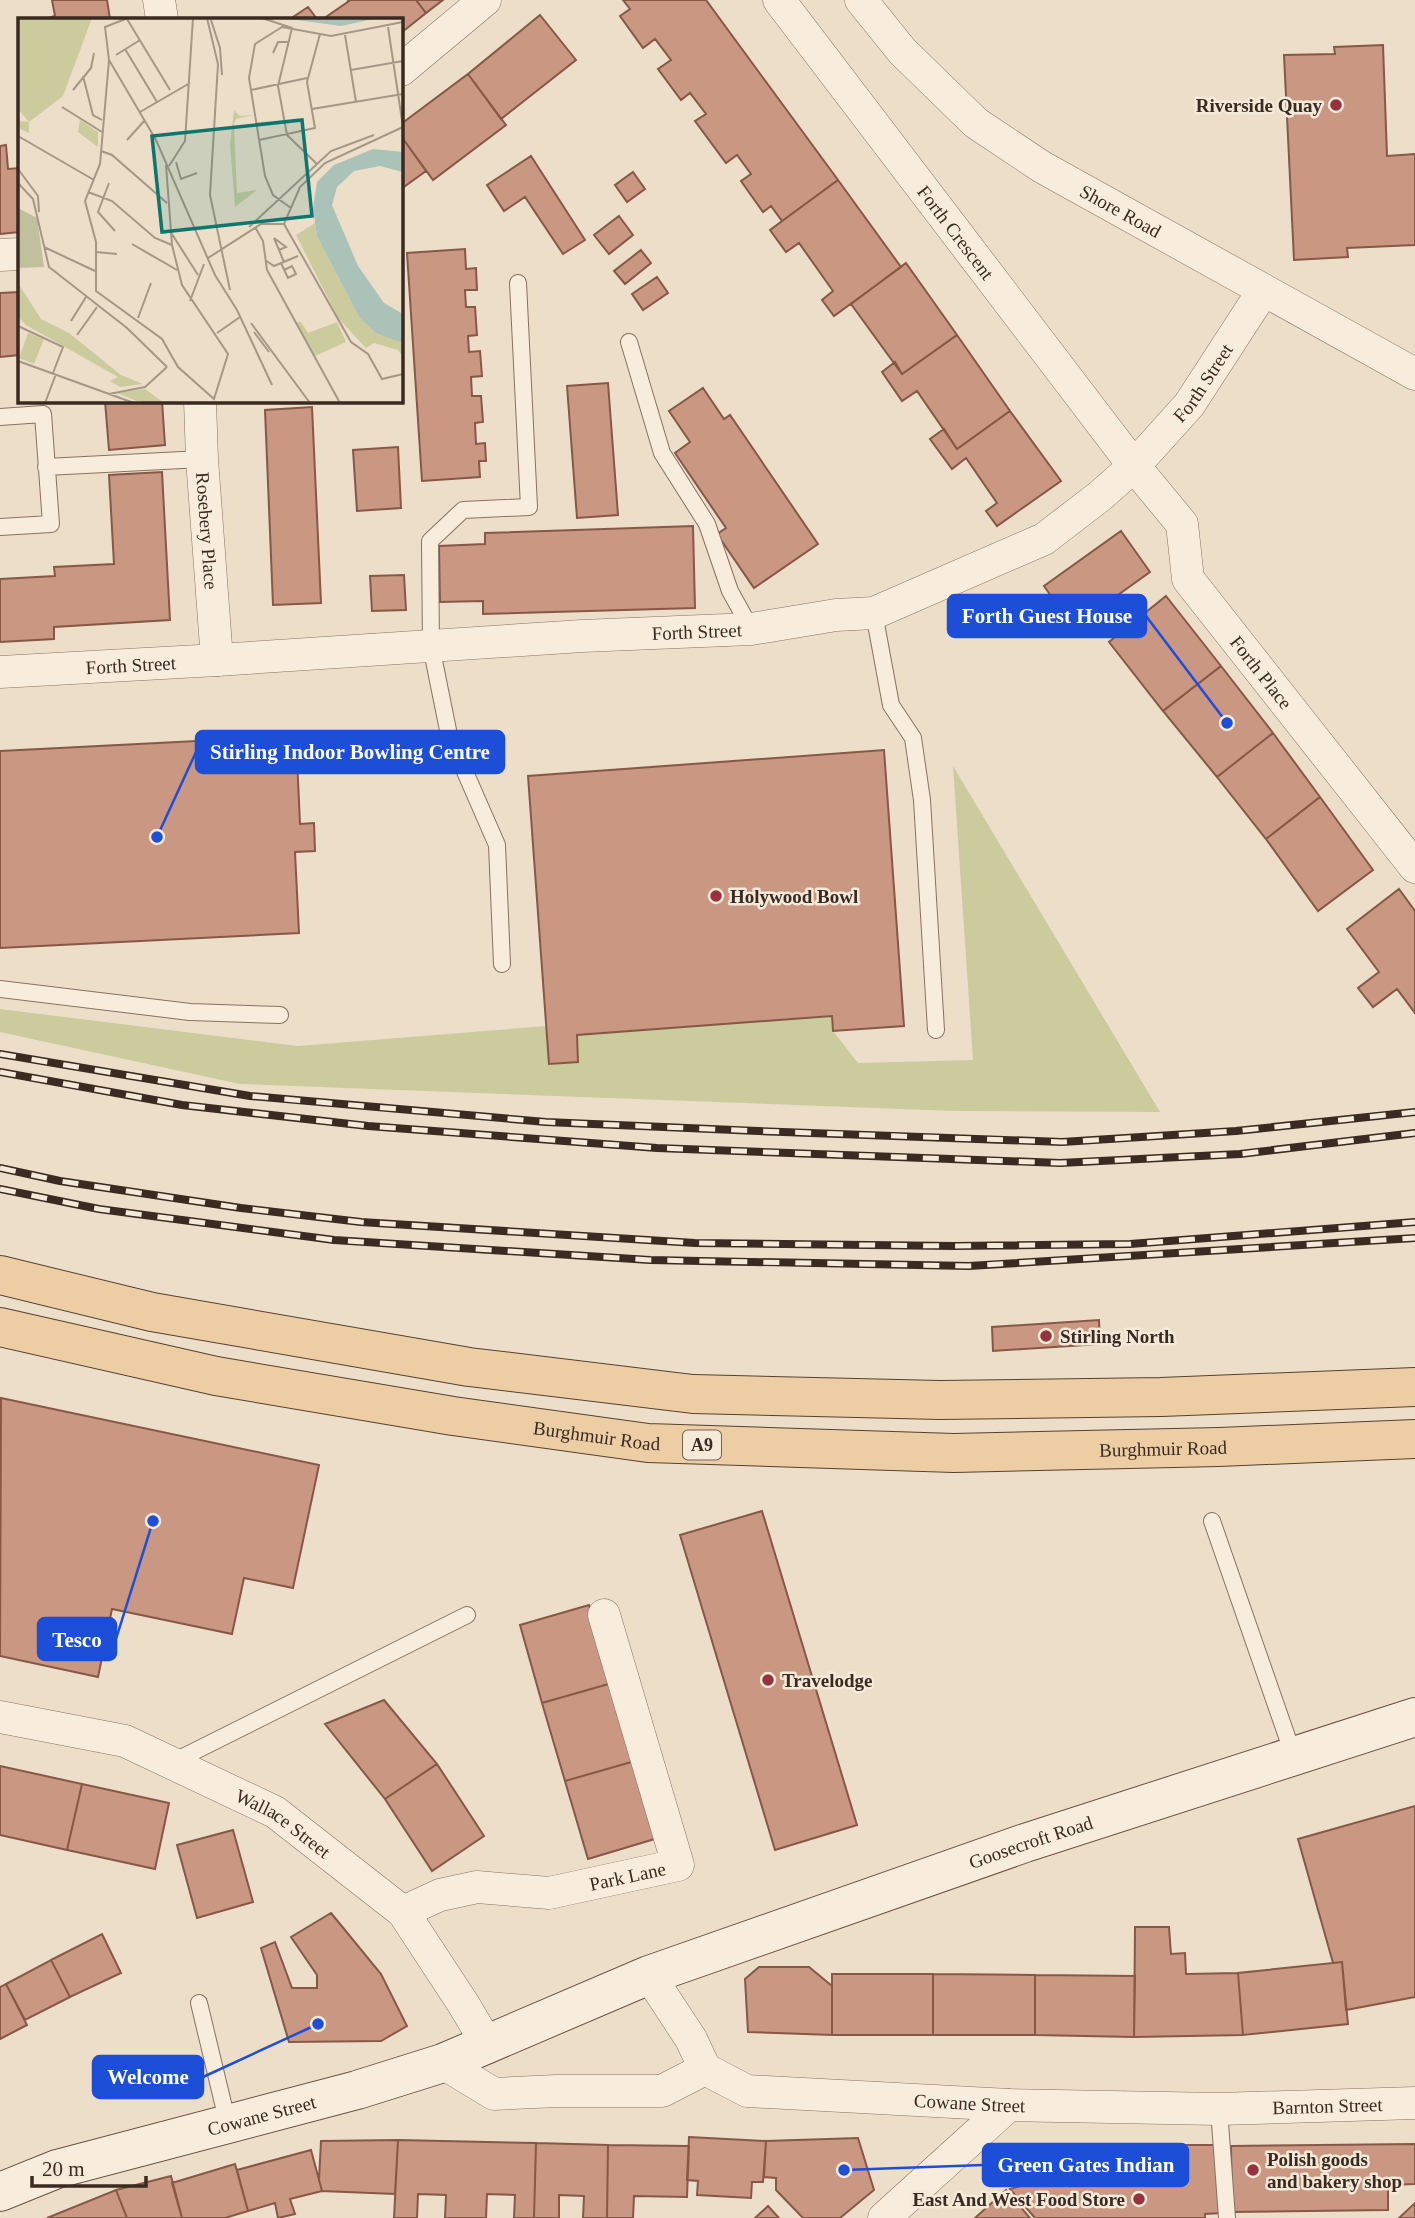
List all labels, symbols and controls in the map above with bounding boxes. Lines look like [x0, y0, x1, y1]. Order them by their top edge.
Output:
inset map [18, 18, 402, 402]
place label: Riverside Quay [1196, 95, 1322, 116]
marker: Riverside Quay [1328, 97, 1344, 113]
street label: Shore Road [1077, 180, 1165, 242]
street label: Forth Crescent [914, 181, 999, 284]
street label: Forth Street [1168, 339, 1237, 426]
street label: Rosebery Place [193, 471, 222, 590]
callout: Forth Guest House [948, 595, 1146, 637]
text: Forth Guest House [962, 604, 1132, 628]
street label: Forth Street [651, 619, 743, 644]
street label: Forth Place [1226, 631, 1297, 713]
street label: Forth Street [85, 652, 177, 678]
callout: Stirling Indoor Bowling Centre [196, 731, 504, 773]
text: Stirling Indoor Bowling Centre [210, 740, 490, 764]
place label: Holywood Bowl [730, 886, 858, 907]
marker: Holywood Bowl [708, 888, 724, 904]
place label: Stirling North [1060, 1326, 1175, 1347]
marker: Stirling North [1038, 1328, 1054, 1344]
street label: Burghmuir Road [532, 1417, 661, 1454]
road number: A9 [683, 1430, 721, 1460]
street label: Burghmuir Road [1099, 1436, 1228, 1460]
callout: Tesco [38, 1618, 116, 1660]
text: Tesco [52, 1628, 102, 1652]
place label: Travelodge [782, 1670, 872, 1691]
marker: Travelodge [760, 1672, 776, 1688]
street label: Wallace Street [232, 1784, 335, 1862]
street label: Goosecroft Road [966, 1811, 1096, 1872]
street label: Park Lane [587, 1858, 667, 1894]
callout: Welcome [93, 2056, 203, 2098]
text: Welcome [107, 2065, 189, 2089]
street label: Cowane Street [913, 2089, 1026, 2116]
street label: Cowane Street [205, 2091, 319, 2139]
street label: Barnton Street [1272, 2093, 1384, 2118]
scale bar [32, 2144, 145, 2188]
callout: Green Gates Indian [983, 2144, 1188, 2186]
place label: Polish goods and bakery shop [1267, 2149, 1402, 2192]
text: Green Gates Indian [998, 2153, 1175, 2177]
text: 20 m [42, 2157, 85, 2181]
marker: Polish goods and bakery shop [1245, 2162, 1261, 2178]
place label: East And West Food Store [912, 2189, 1125, 2210]
marker: East And West Food Store [1131, 2191, 1147, 2207]

